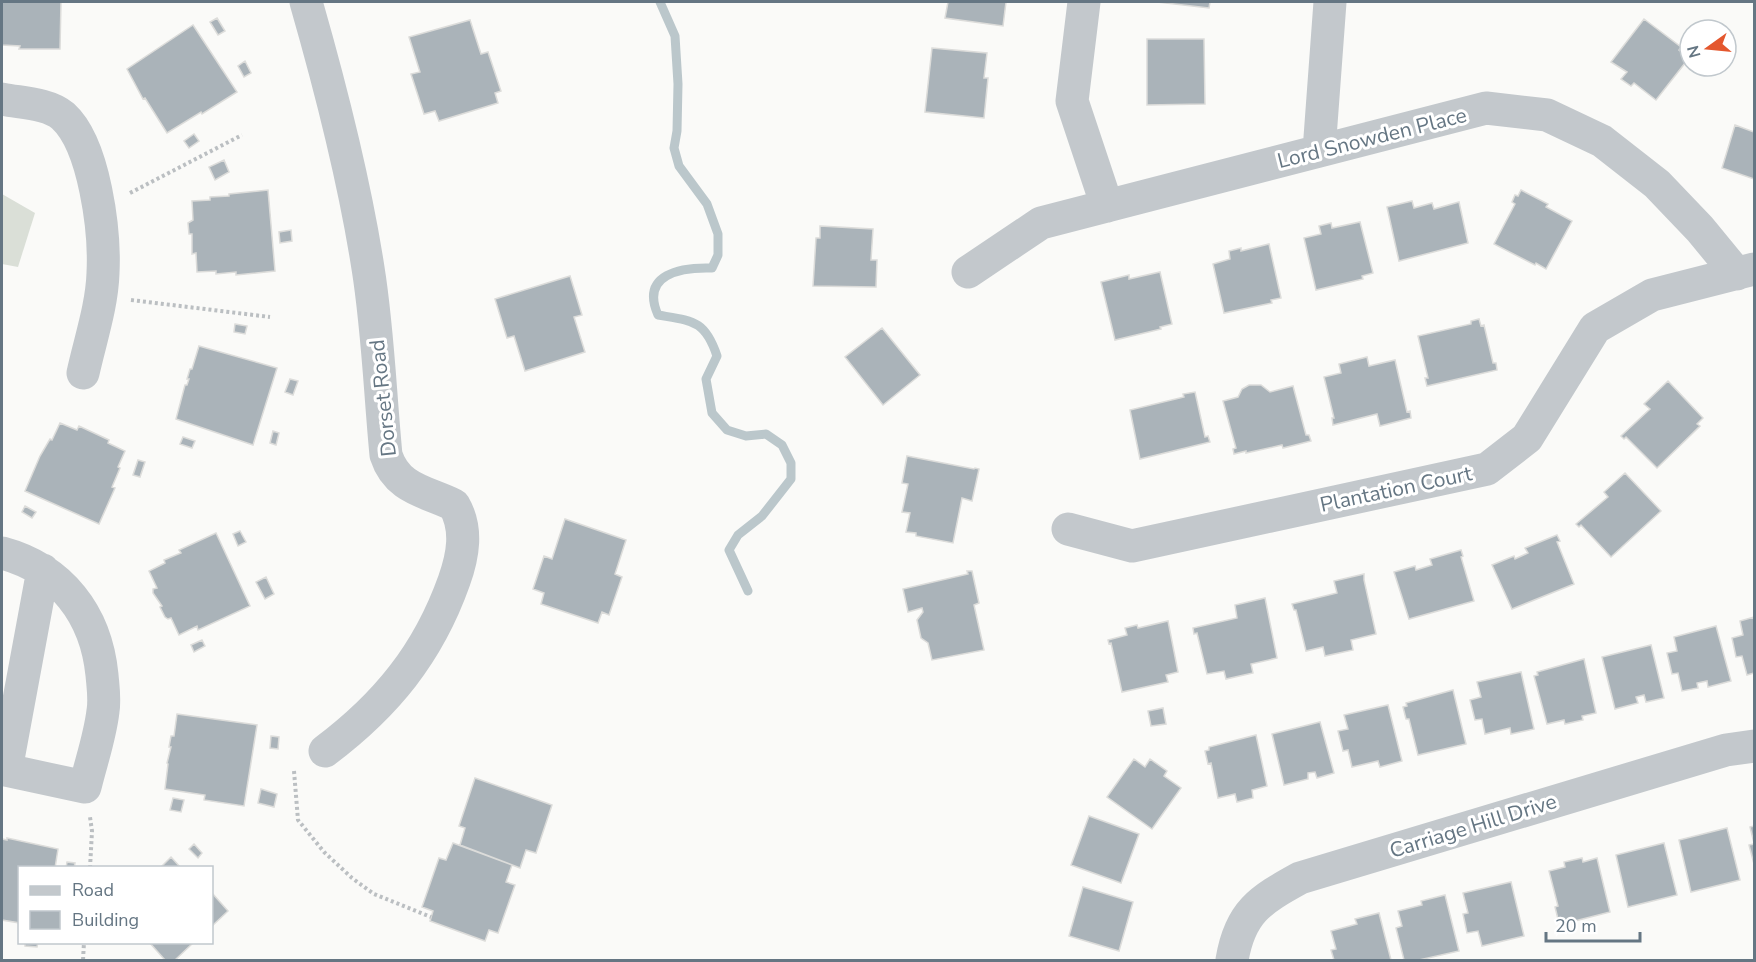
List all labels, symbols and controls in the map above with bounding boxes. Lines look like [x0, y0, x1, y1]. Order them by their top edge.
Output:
north arrow [1678, 18, 1738, 78]
text: N [1682, 43, 1707, 60]
street label: Lord Snowden Place [1275, 101, 1469, 175]
street label: Dorset Road [363, 338, 403, 458]
street label: Plantation Court [1317, 459, 1475, 519]
street label: Carriage Hill Drive [1386, 787, 1560, 865]
legend [18, 866, 213, 944]
text: Road [72, 878, 114, 902]
scale bar [1546, 905, 1640, 943]
text: Building [72, 908, 139, 932]
text: 20 m [1555, 914, 1597, 938]

